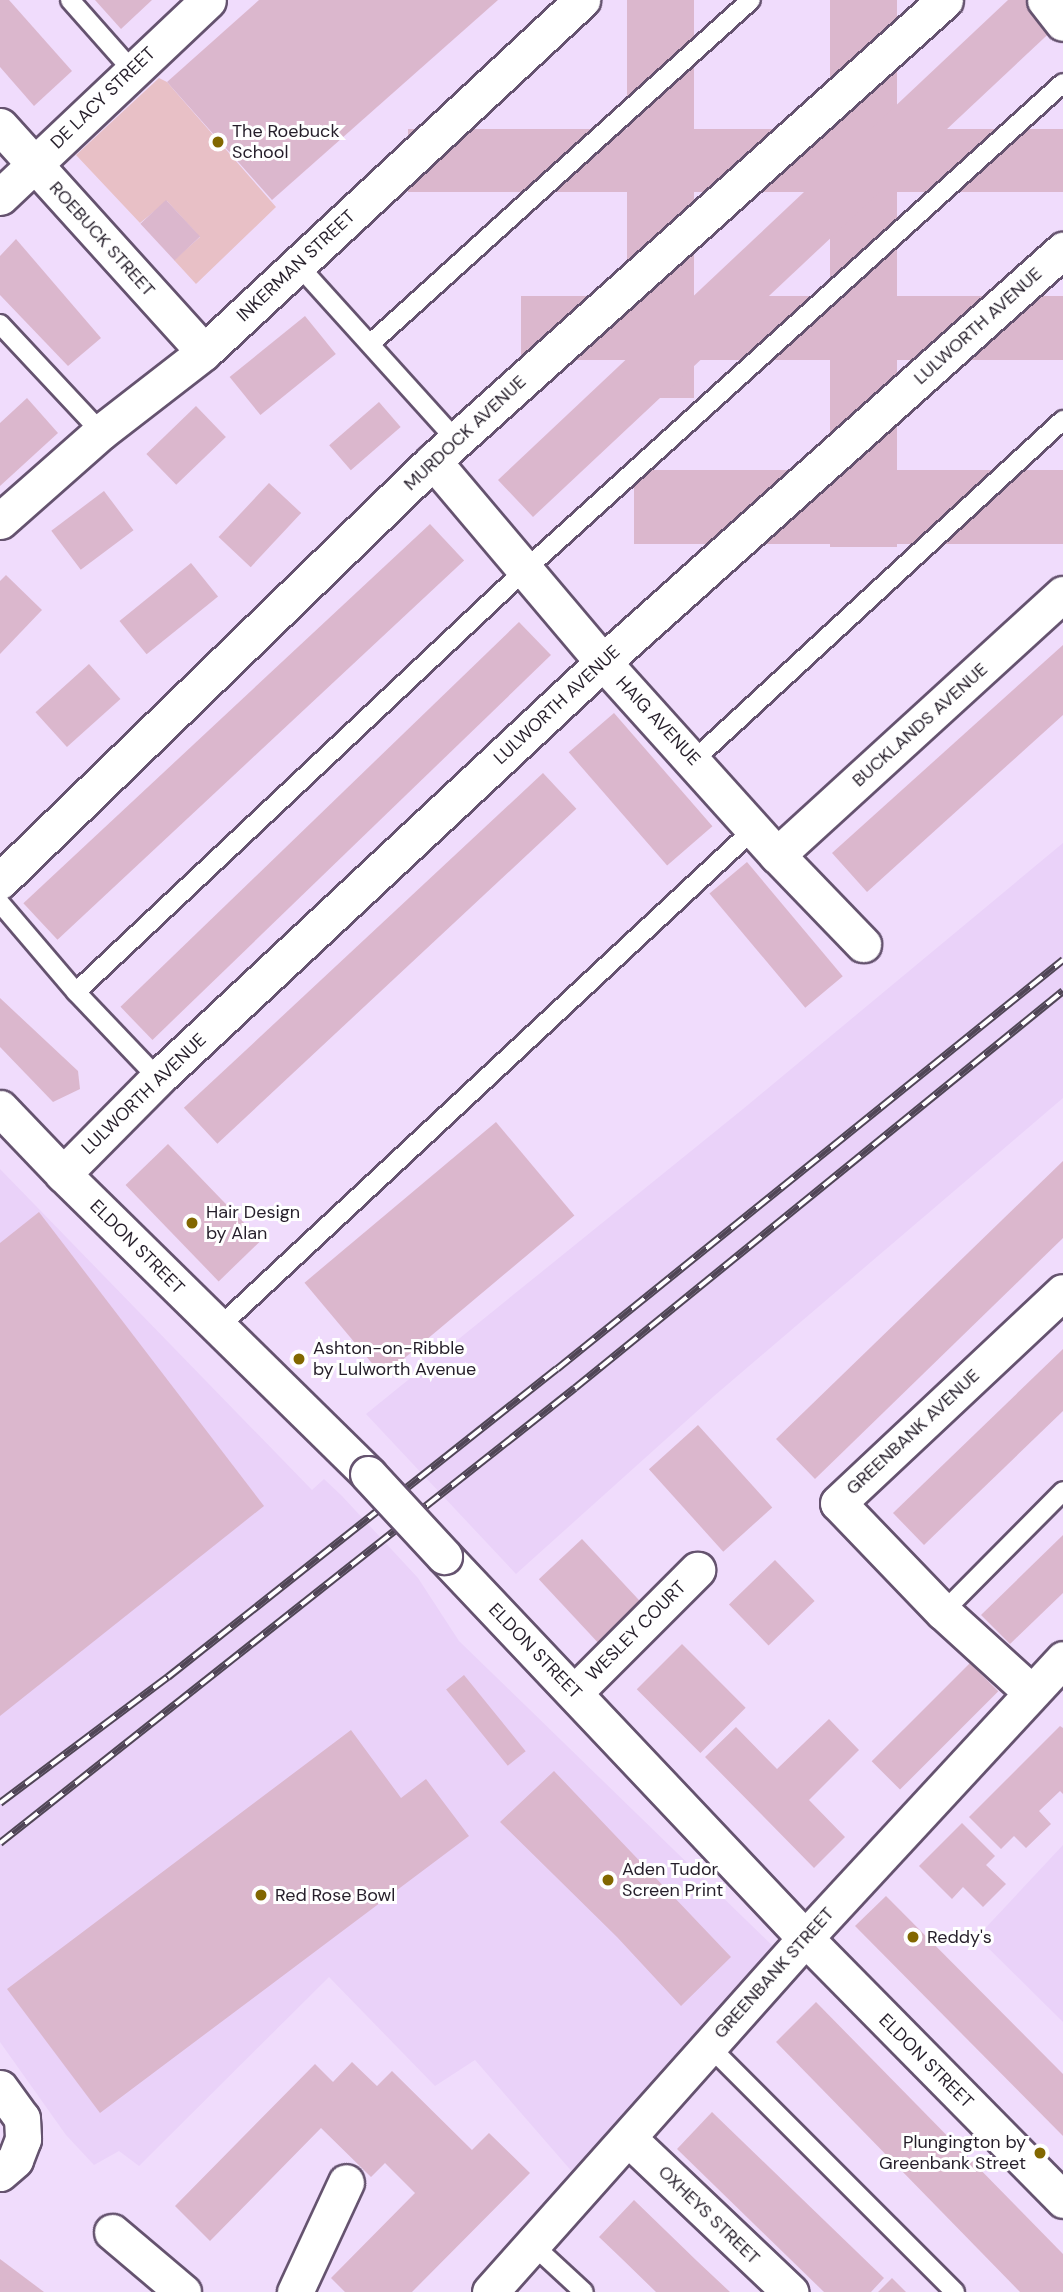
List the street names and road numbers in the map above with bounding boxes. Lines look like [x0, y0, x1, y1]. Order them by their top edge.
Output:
street label: DE LACY STREET [46, 43, 160, 153]
street label: ROEBUCK STREET [45, 177, 159, 301]
street label: INKERMAN STREET [232, 206, 360, 326]
street label: LULWORTH AVENUE [910, 263, 1046, 389]
street label: MURDOCK AVENUE [400, 371, 530, 495]
street label: LULWORTH AVENUE [489, 641, 625, 769]
street label: BUCKLANDS AVENUE [848, 659, 992, 791]
street label: HAIG AVENUE [611, 672, 705, 770]
street label: LULWORTH AVENUE [77, 1029, 211, 1159]
street label: ELDON STREET [85, 1195, 189, 1299]
street label: GREENBANK AVENUE [842, 1365, 984, 1499]
street label: WESLEY COURT [582, 1577, 690, 1685]
street label: ELDON STREET [484, 1599, 586, 1703]
street label: GREENBANK STREET [709, 1903, 839, 2043]
street label: ELDON STREET [874, 2009, 978, 2113]
street label: OXHEYS STREET [654, 2161, 764, 2269]

